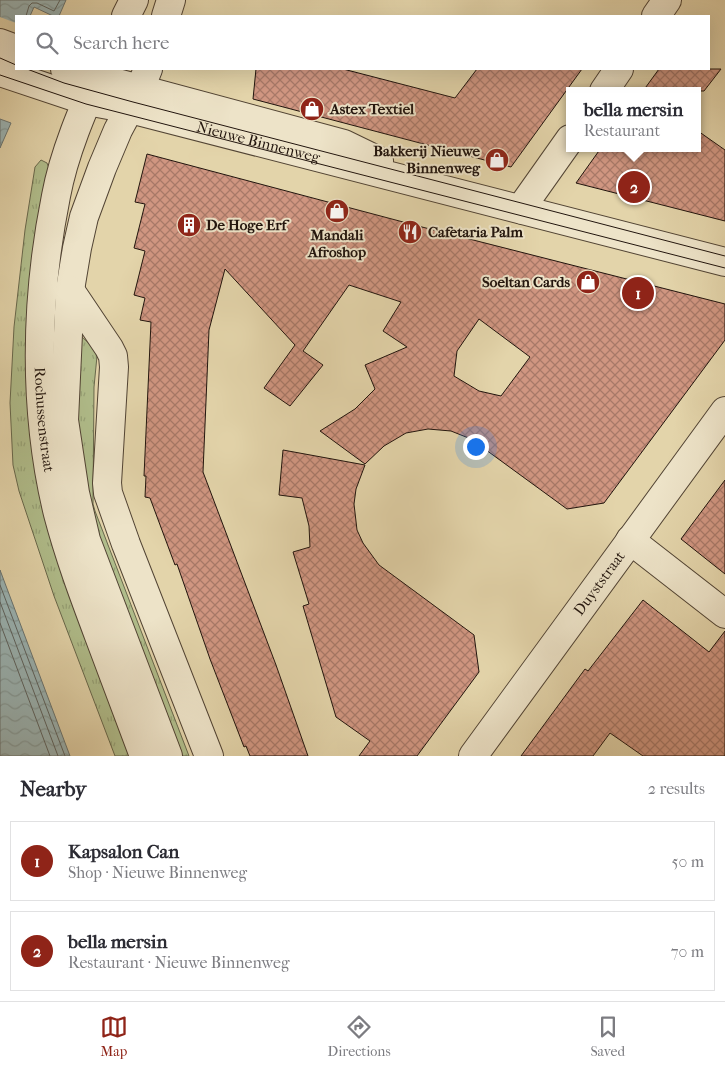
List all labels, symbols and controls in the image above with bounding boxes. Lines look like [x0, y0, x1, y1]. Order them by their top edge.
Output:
search box [15, 15, 710, 70]
icon: search [33, 29, 61, 57]
text: Search here [73, 32, 169, 54]
popup [566, 87, 701, 152]
shop icon: Astex Textiel [299, 96, 325, 122]
text: bella mersin [584, 99, 683, 121]
place label: Astex Textiel [329, 100, 415, 118]
street label: Nieuwe Binnenweg [195, 118, 323, 167]
text: Restaurant [584, 121, 660, 140]
place label: Bakkerij Nieuwe Binnenweg [373, 142, 481, 177]
shop icon: Bakkerij Nieuwe Binnenweg [484, 147, 510, 173]
pin: 2 [618, 168, 650, 206]
shop icon: Mandali Afroshop [324, 198, 350, 224]
building icon: De Hoge Erf [176, 212, 202, 238]
place label: De Hoge Erf [206, 216, 291, 234]
restaurant icon: Cafetaria Palm [397, 219, 423, 245]
place label: Cafetaria Palm [428, 223, 523, 241]
place label: Mandali Afroshop [307, 226, 366, 261]
shop icon: Soeltan Cards [575, 269, 601, 295]
place label: Soeltan Cards [482, 273, 570, 291]
pin: 1 [622, 274, 654, 312]
street label: Rochussenstraat [31, 367, 58, 474]
your location [463, 434, 489, 460]
street label: Duyststraat [570, 547, 629, 619]
text: Nearby [20, 777, 86, 801]
text: 2 results [648, 779, 705, 798]
text: Kapsalon Can [68, 841, 179, 863]
text: 1 [34, 852, 40, 871]
text: 50 m [672, 852, 704, 871]
text: Shop · Nieuwe Binnenweg [68, 863, 247, 882]
text: bella mersin [68, 931, 168, 953]
text: 2 [33, 942, 41, 961]
text: 70 m [671, 942, 704, 961]
text: Restaurant · Nieuwe Binnenweg [68, 953, 289, 972]
tab: Map [100, 1013, 128, 1060]
tab: Directions [328, 1013, 391, 1060]
tab: Saved [590, 1013, 625, 1060]

